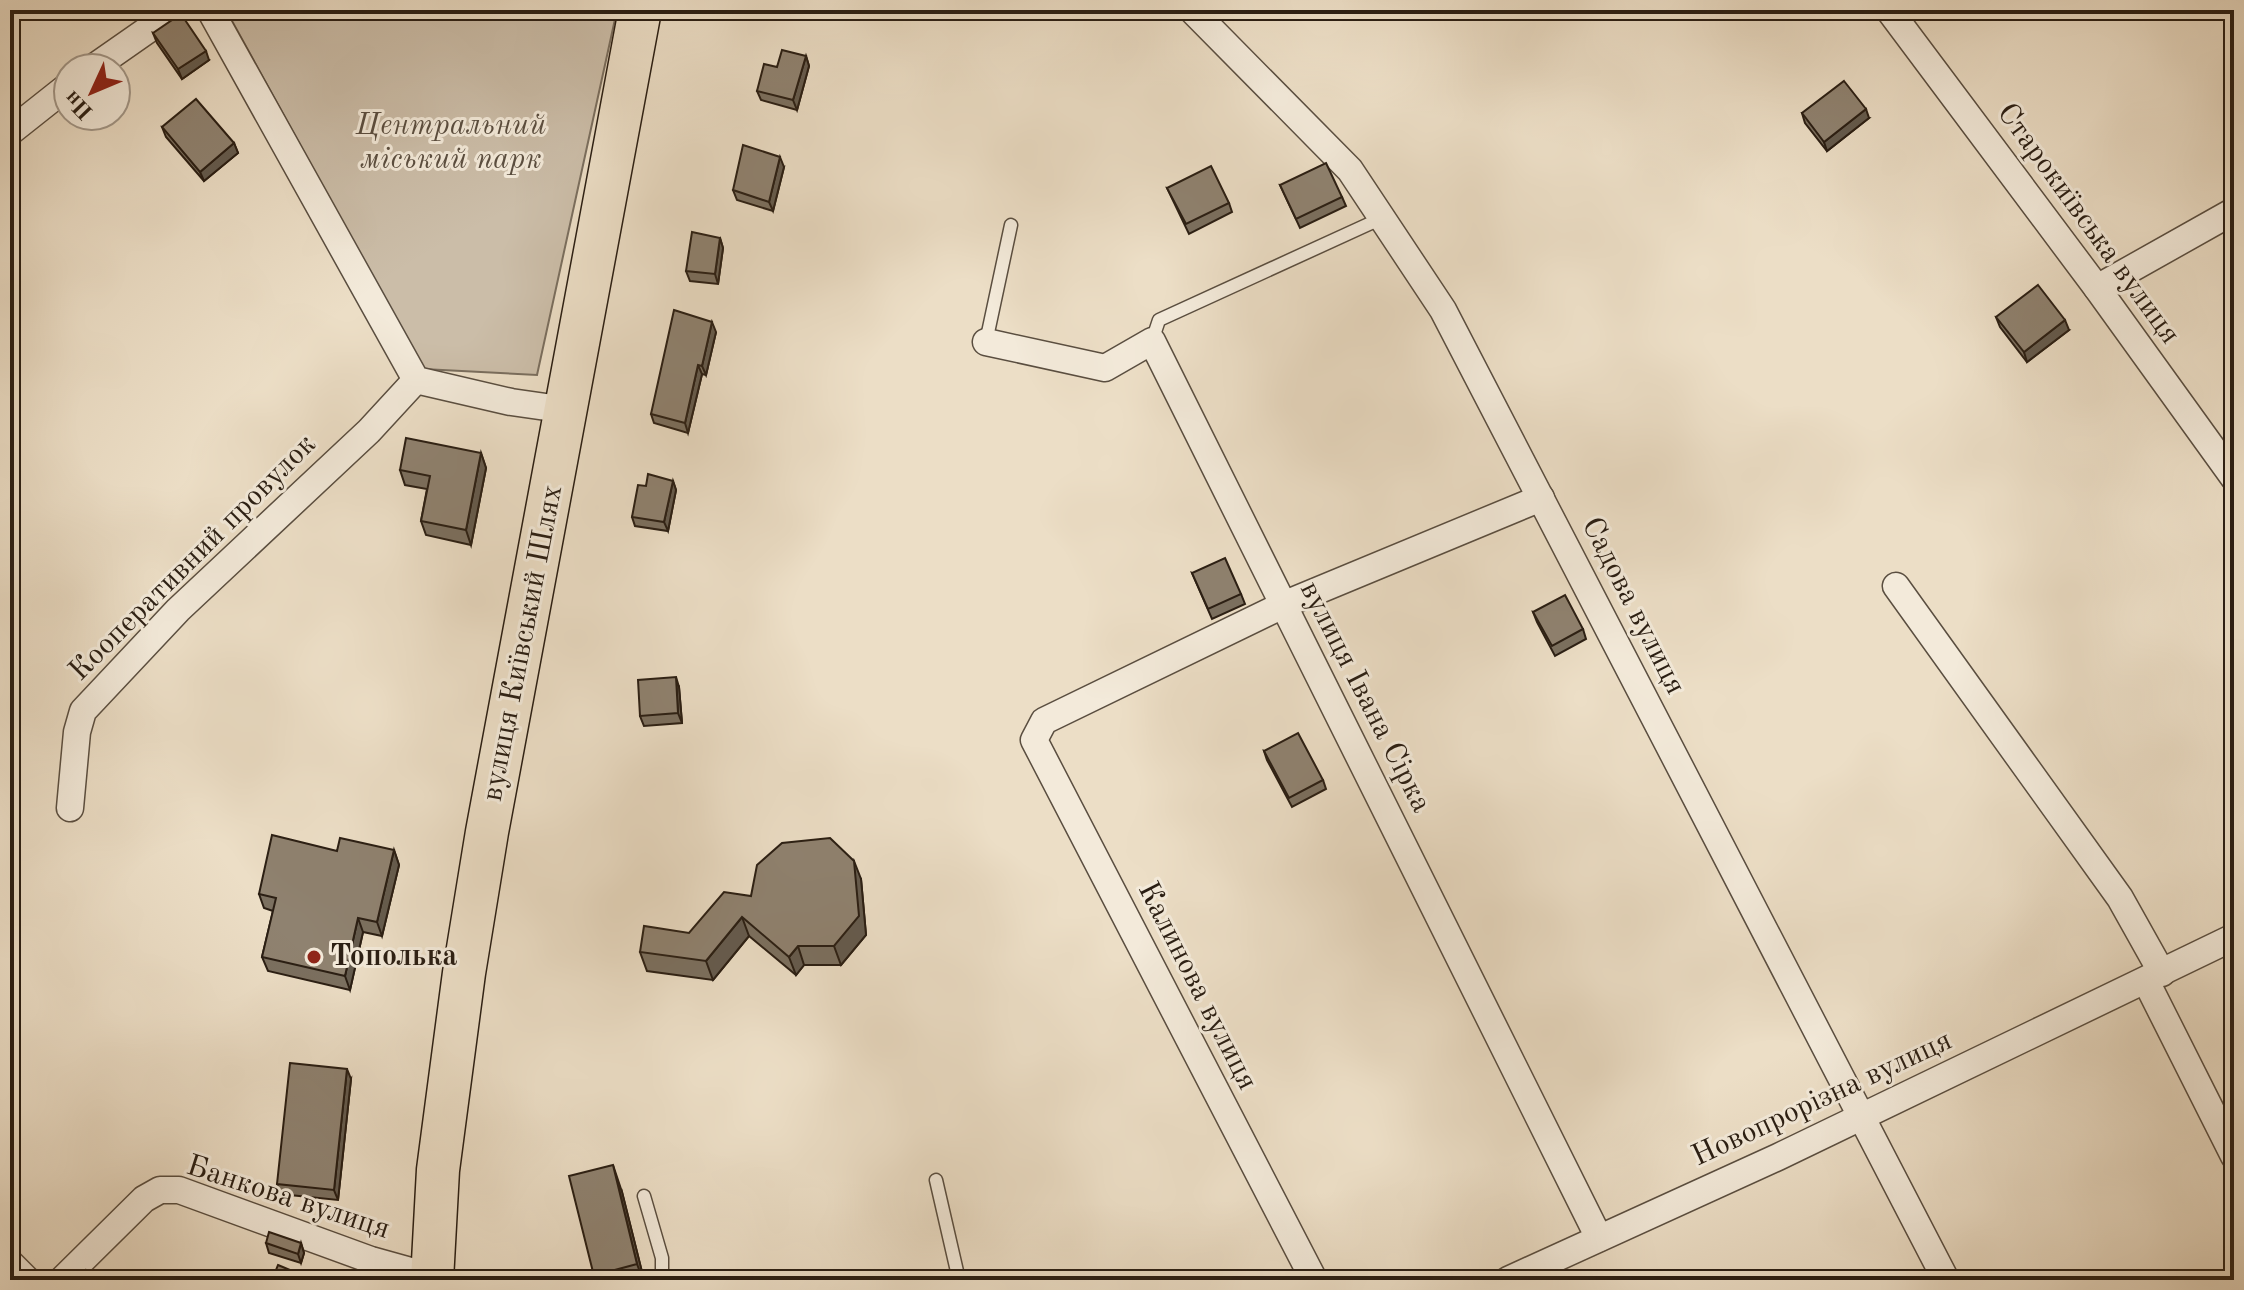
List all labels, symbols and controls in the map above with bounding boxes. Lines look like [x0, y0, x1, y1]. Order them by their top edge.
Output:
north arrow [52, 52, 132, 132]
text: Пн [61, 86, 97, 123]
street label: Старокиївська вулиця [1991, 98, 2185, 350]
park label: Центральний міський парк [355, 111, 546, 175]
street label: Кооперативний провулок [64, 429, 322, 687]
street label: вулиця Київський Шлях [478, 482, 568, 804]
street label: Садова вулиця [1576, 513, 1690, 699]
street label: вулиця Івана Сірка [1294, 577, 1436, 817]
street label: Калинова вулиця [1132, 877, 1262, 1095]
place label: Тополька [330, 942, 457, 972]
marker: Тополька [305, 948, 323, 966]
street label: Новопрорізна вулиця [1687, 1026, 1957, 1172]
street label: Банкова вулиця [183, 1151, 393, 1245]

